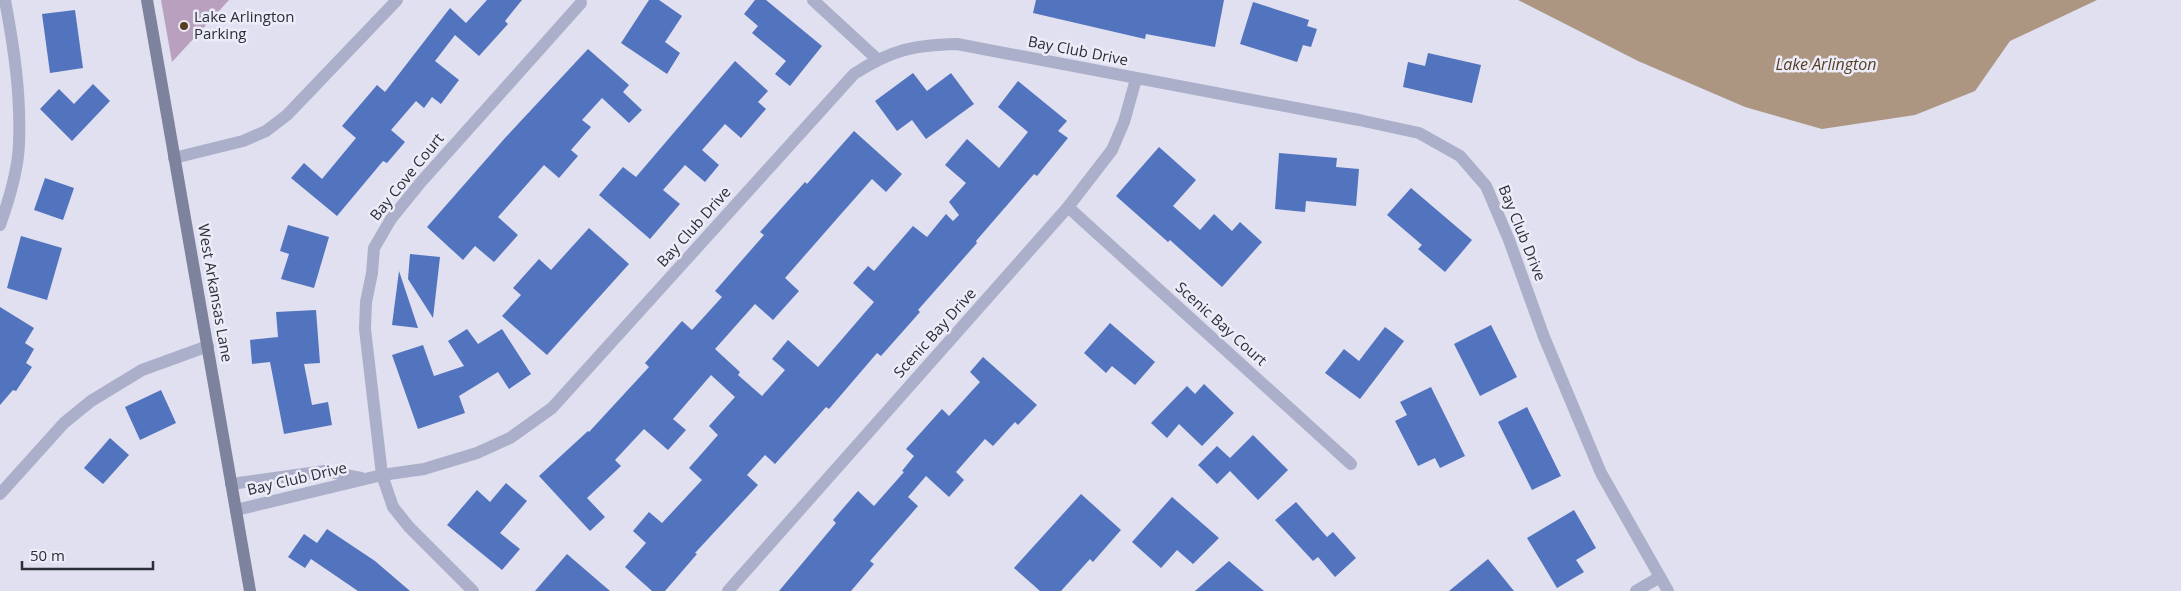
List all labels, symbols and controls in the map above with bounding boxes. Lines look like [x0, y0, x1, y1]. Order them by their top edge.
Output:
place label: Lake Arlington Parking [194, 6, 294, 43]
marker: Lake Arlington Parking [178, 20, 190, 32]
street label: Bay Club Drive [1026, 31, 1130, 70]
water label: Lake Arlington [1775, 53, 1877, 75]
street label: Bay Cove Court [365, 129, 448, 224]
street label: Bay Club Drive [652, 182, 735, 271]
street label: Bay Club Drive [1495, 182, 1551, 284]
street label: West Arkansas Lane [194, 222, 238, 364]
street label: Scenic Bay Court [1172, 277, 1272, 370]
street label: Scenic Bay Drive [889, 283, 980, 381]
street label: Bay Club Drive [245, 457, 349, 499]
scale bar [22, 538, 154, 570]
text: 50 m [30, 545, 65, 565]

